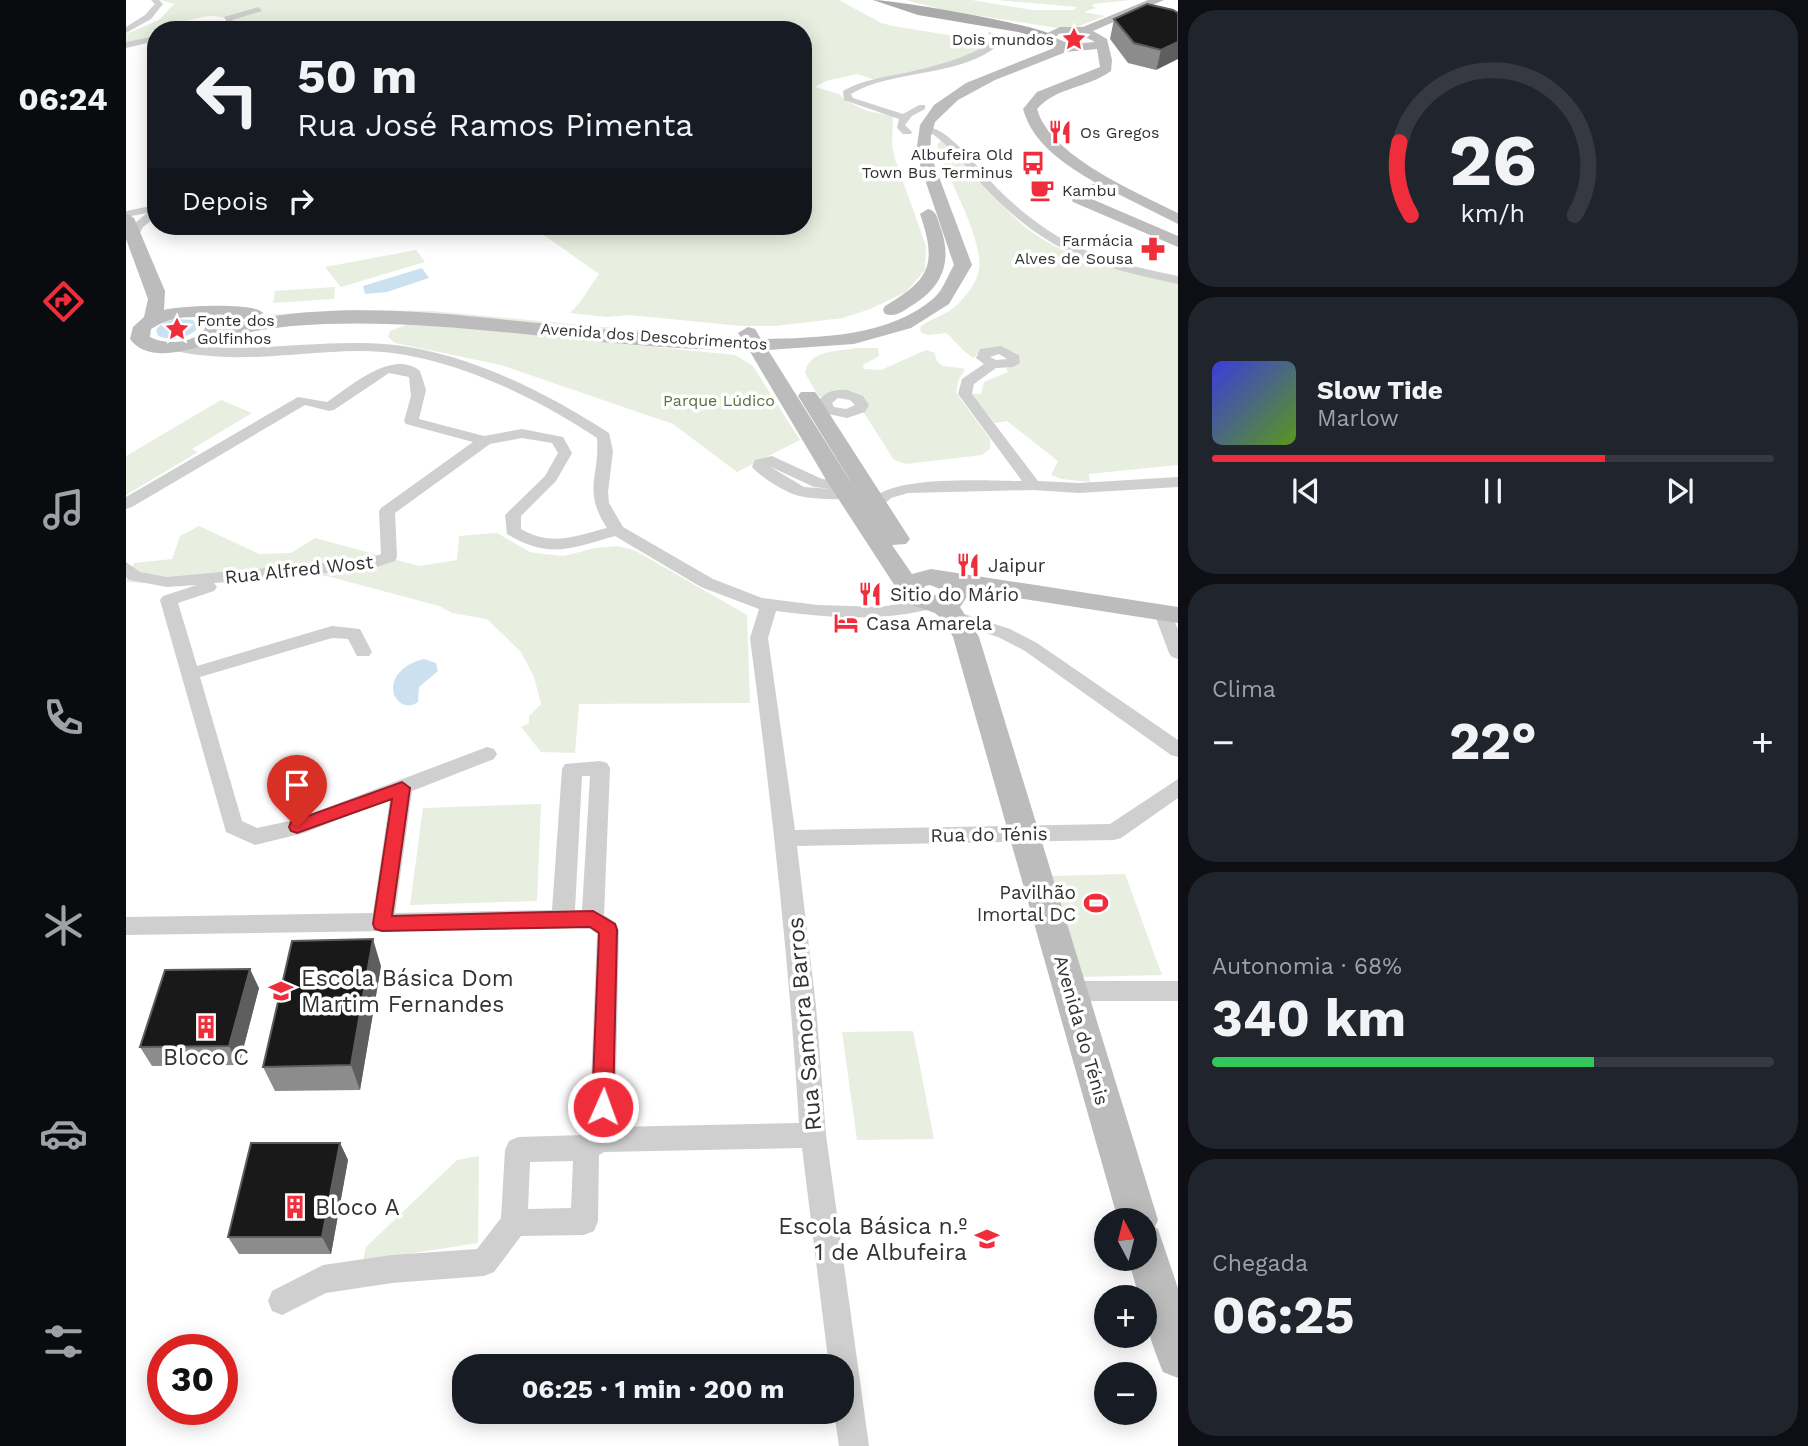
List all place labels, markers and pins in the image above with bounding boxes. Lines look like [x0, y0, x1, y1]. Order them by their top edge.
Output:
place icon: Dois mundos [1060, 25, 1088, 53]
place label: Dois mundos [952, 30, 1054, 49]
restaurant icon: Os Gregos [1046, 118, 1074, 146]
place label: Os Gregos [1080, 123, 1160, 142]
place label: Albufeira Old Town Bus Terminus [862, 145, 1013, 182]
bus stop icon: Albufeira Old Town Bus Terminus [1019, 149, 1047, 177]
cafe icon: Kambu [1028, 176, 1056, 204]
place label: Kambu [1062, 181, 1116, 200]
place label: Farmácia Alves de Sousa [1014, 231, 1133, 268]
pharmacy icon: Farmácia Alves de Sousa [1139, 235, 1167, 263]
place label: Fonte dos Golfinhos [197, 311, 275, 348]
place icon: Fonte dos Golfinhos [163, 315, 191, 343]
restaurant icon: Jaipur [954, 551, 982, 579]
place label: Jaipur [988, 554, 1046, 577]
restaurant icon: Sitio do Mário [856, 580, 884, 608]
place label: Sitio do Mário [890, 583, 1019, 606]
hotel icon: Casa Amarela [832, 609, 860, 637]
place label: Casa Amarela [866, 612, 992, 635]
pin [267, 755, 327, 827]
place label: Pavilhão Imortal DC [977, 881, 1076, 926]
sports icon: Pavilhão Imortal DC [1082, 889, 1110, 917]
place label: Escola Básica Dom Martim Fernandes [301, 965, 514, 1018]
school or university icon: Escola Básica Dom Martim Fernandes [267, 977, 295, 1005]
building icon: Bloco C [192, 1013, 220, 1041]
place label: Bloco C [163, 1044, 249, 1071]
building icon: Bloco A [281, 1193, 309, 1221]
place label: Bloco A [315, 1194, 400, 1221]
place label: Escola Básica n.º 1 de Albufeira [778, 1213, 967, 1266]
school or university icon: Escola Básica n.º 1 de Albufeira [973, 1225, 1001, 1253]

